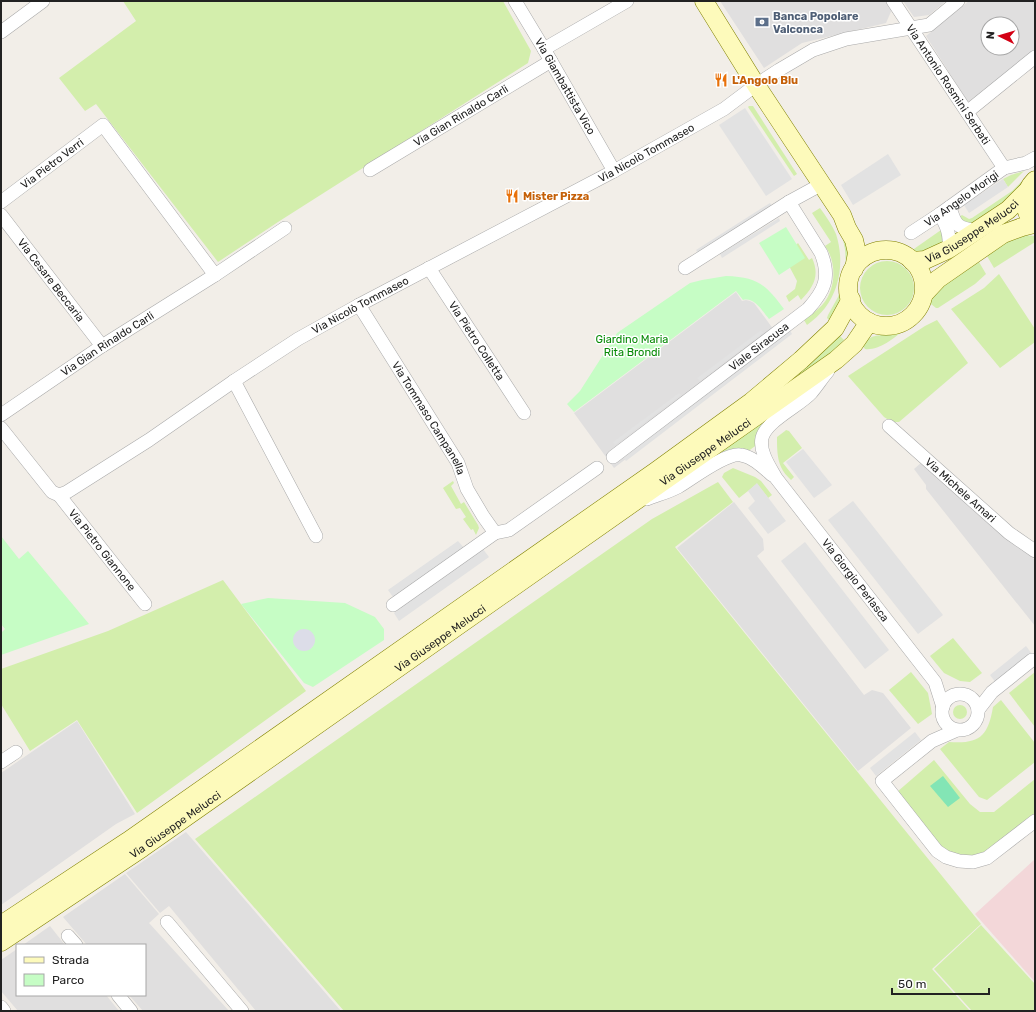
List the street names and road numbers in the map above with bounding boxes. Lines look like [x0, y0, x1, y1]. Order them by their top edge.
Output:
street label: Via Antonio Rosmini Serbati [903, 22, 993, 147]
street label: Via Giambattista Vico [532, 36, 598, 137]
street label: Via Gian Rinaldo Carli [411, 82, 511, 149]
street label: Via Nicolò Tommaseo [596, 121, 697, 185]
street label: Via Pietro Verri [18, 136, 86, 192]
street label: Via Angelo Morigi [922, 168, 1001, 230]
street label: Via Giuseppe Melucci [923, 197, 1021, 266]
street label: Via Cesare Beccaria [15, 236, 87, 324]
street label: Via Nicolò Tommaseo [310, 274, 411, 337]
street label: Via Pietro Colletta [446, 299, 507, 383]
street label: Via Gian Rinaldo Carli [59, 309, 156, 379]
street label: Viale Siracusa [727, 320, 792, 374]
street label: Via Tommaso Campanella [389, 359, 468, 476]
street label: Via Giuseppe Melucci [658, 416, 754, 489]
street label: Via Michele Amari [922, 455, 998, 525]
street label: Via Pietro Giannone [66, 507, 138, 594]
street label: Via Giorgio Perlasca [819, 536, 891, 624]
street label: Via Giuseppe Melucci [392, 602, 489, 675]
street label: Via Giuseppe Melucci [127, 789, 223, 861]

